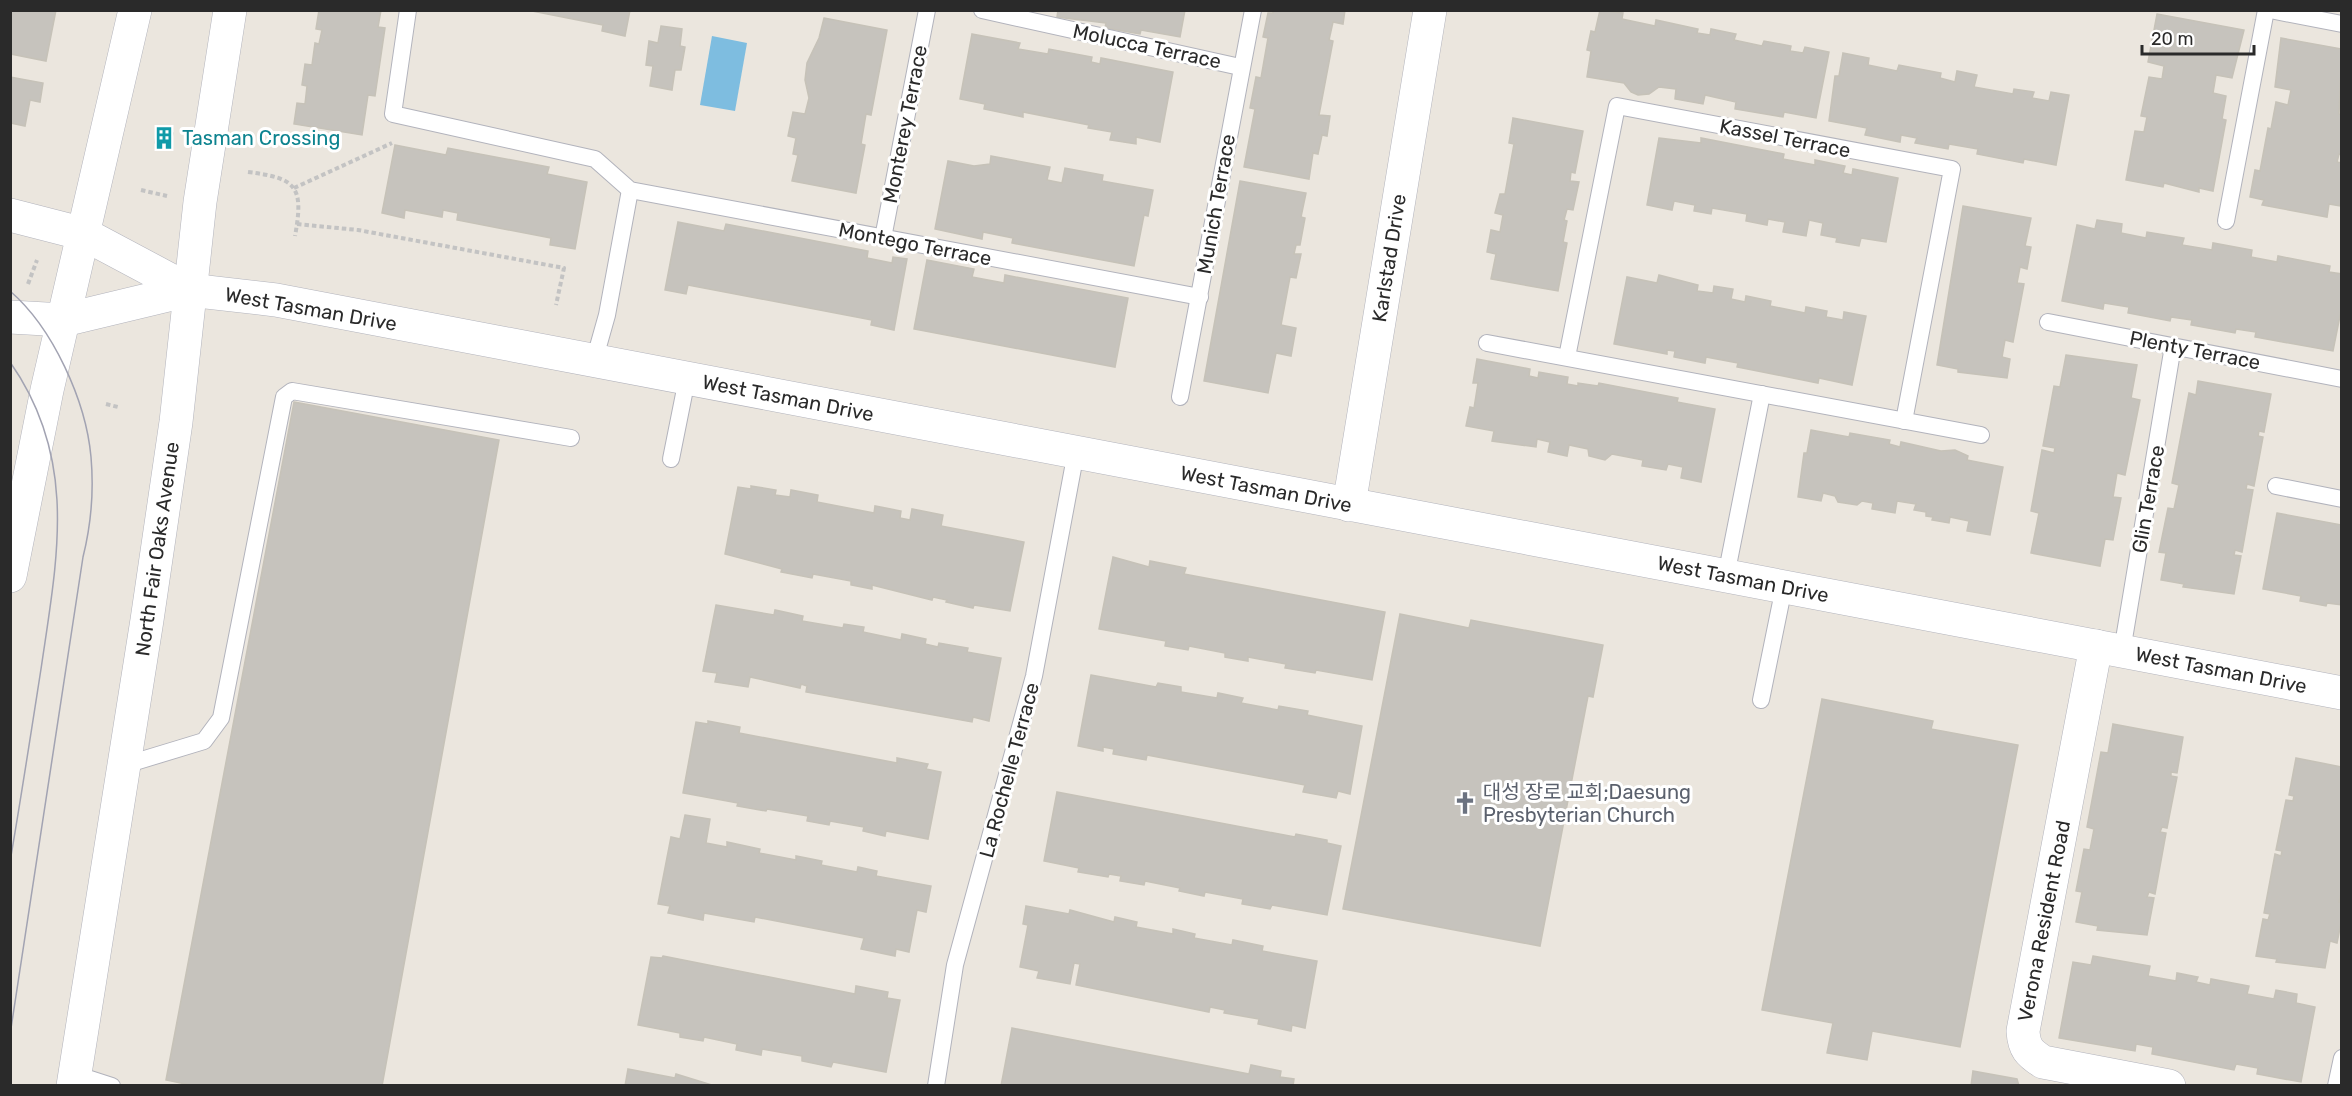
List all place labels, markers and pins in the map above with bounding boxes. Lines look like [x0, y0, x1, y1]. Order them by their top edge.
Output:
building icon: Tasman Crossing [151, 125, 177, 151]
place label: Tasman Crossing [182, 126, 340, 150]
place label: 대성 장로 교회;Daesung Presbyterian Church [1483, 780, 1691, 827]
church icon: 대성 장로 교회;Daesung Presbyterian Church [1452, 790, 1478, 816]

